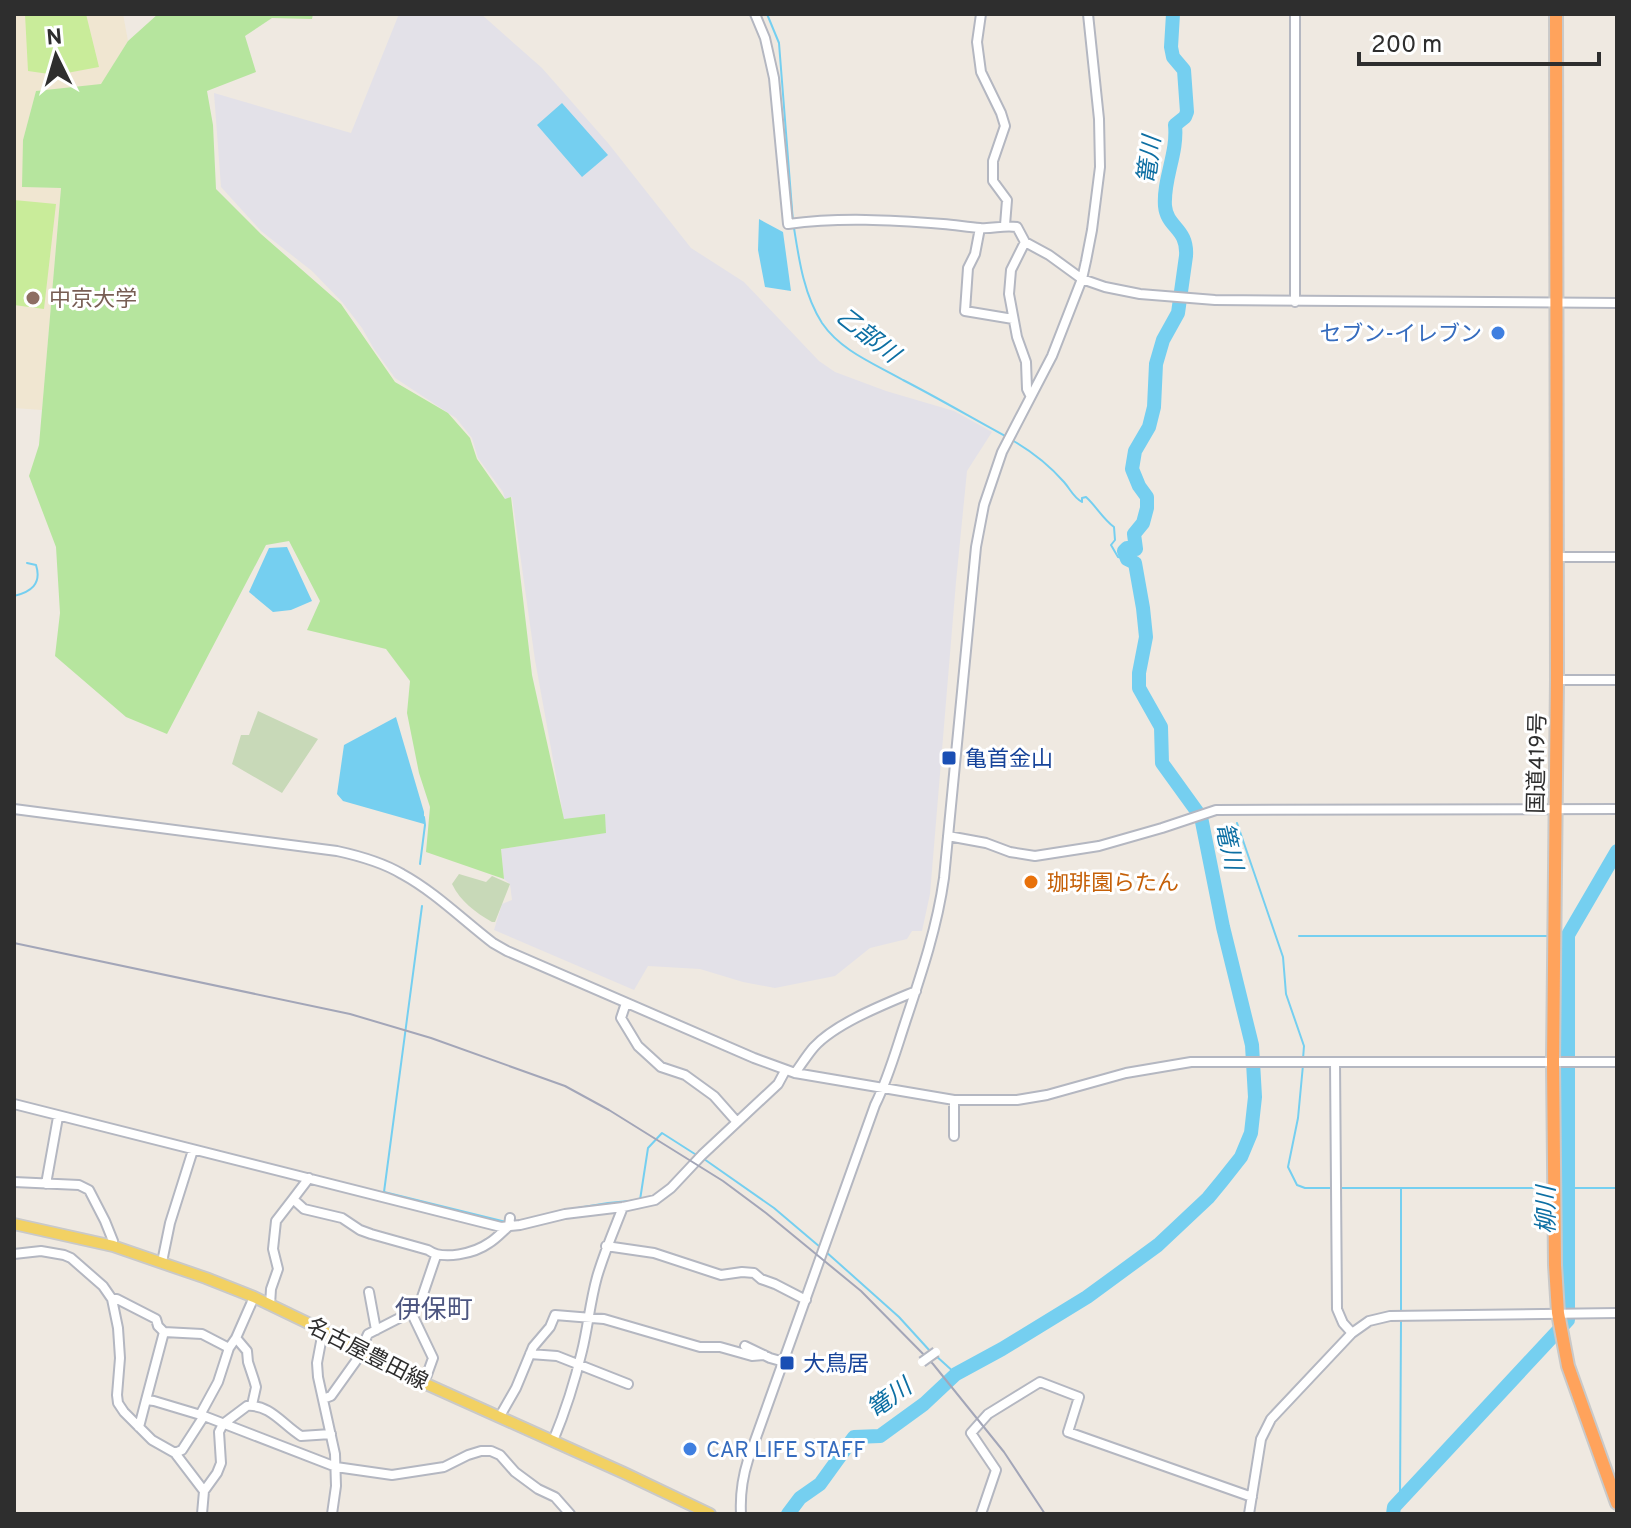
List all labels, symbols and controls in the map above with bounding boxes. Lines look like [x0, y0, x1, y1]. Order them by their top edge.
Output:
north arrow [16, 16, 96, 96]
scale bar [1359, 16, 1599, 66]
text: N [45, 24, 64, 53]
text: 200 m [1371, 31, 1442, 61]
water label: 篭川 [1133, 132, 1169, 186]
place label: 中京大学 [49, 287, 137, 314]
marker: 中京大学 [24, 289, 42, 307]
water label: 乙部川 [829, 303, 907, 372]
place label: セブン-イレブン [1319, 322, 1482, 349]
marker: セブン-イレブン [1489, 324, 1507, 342]
street label: 国道419号 [1524, 712, 1553, 814]
place label: 亀首金山 [965, 747, 1053, 774]
marker: 亀首金山 [940, 749, 958, 767]
water label: 篭川 [1207, 820, 1248, 876]
place label: 珈琲園らたん [1047, 871, 1179, 898]
marker: 珈琲園らたん [1022, 873, 1040, 891]
water label: 柳川 [1533, 1183, 1563, 1234]
district label: 伊保町 [395, 1295, 473, 1328]
street label: 名古屋豊田線 [302, 1313, 432, 1397]
place label: 大鳥居 [803, 1352, 869, 1379]
marker: 大鳥居 [778, 1354, 796, 1372]
water label: 篭川 [862, 1372, 921, 1426]
place label: CAR LIFE STAFF [706, 1438, 866, 1465]
marker: CAR LIFE STAFF [681, 1440, 699, 1458]

